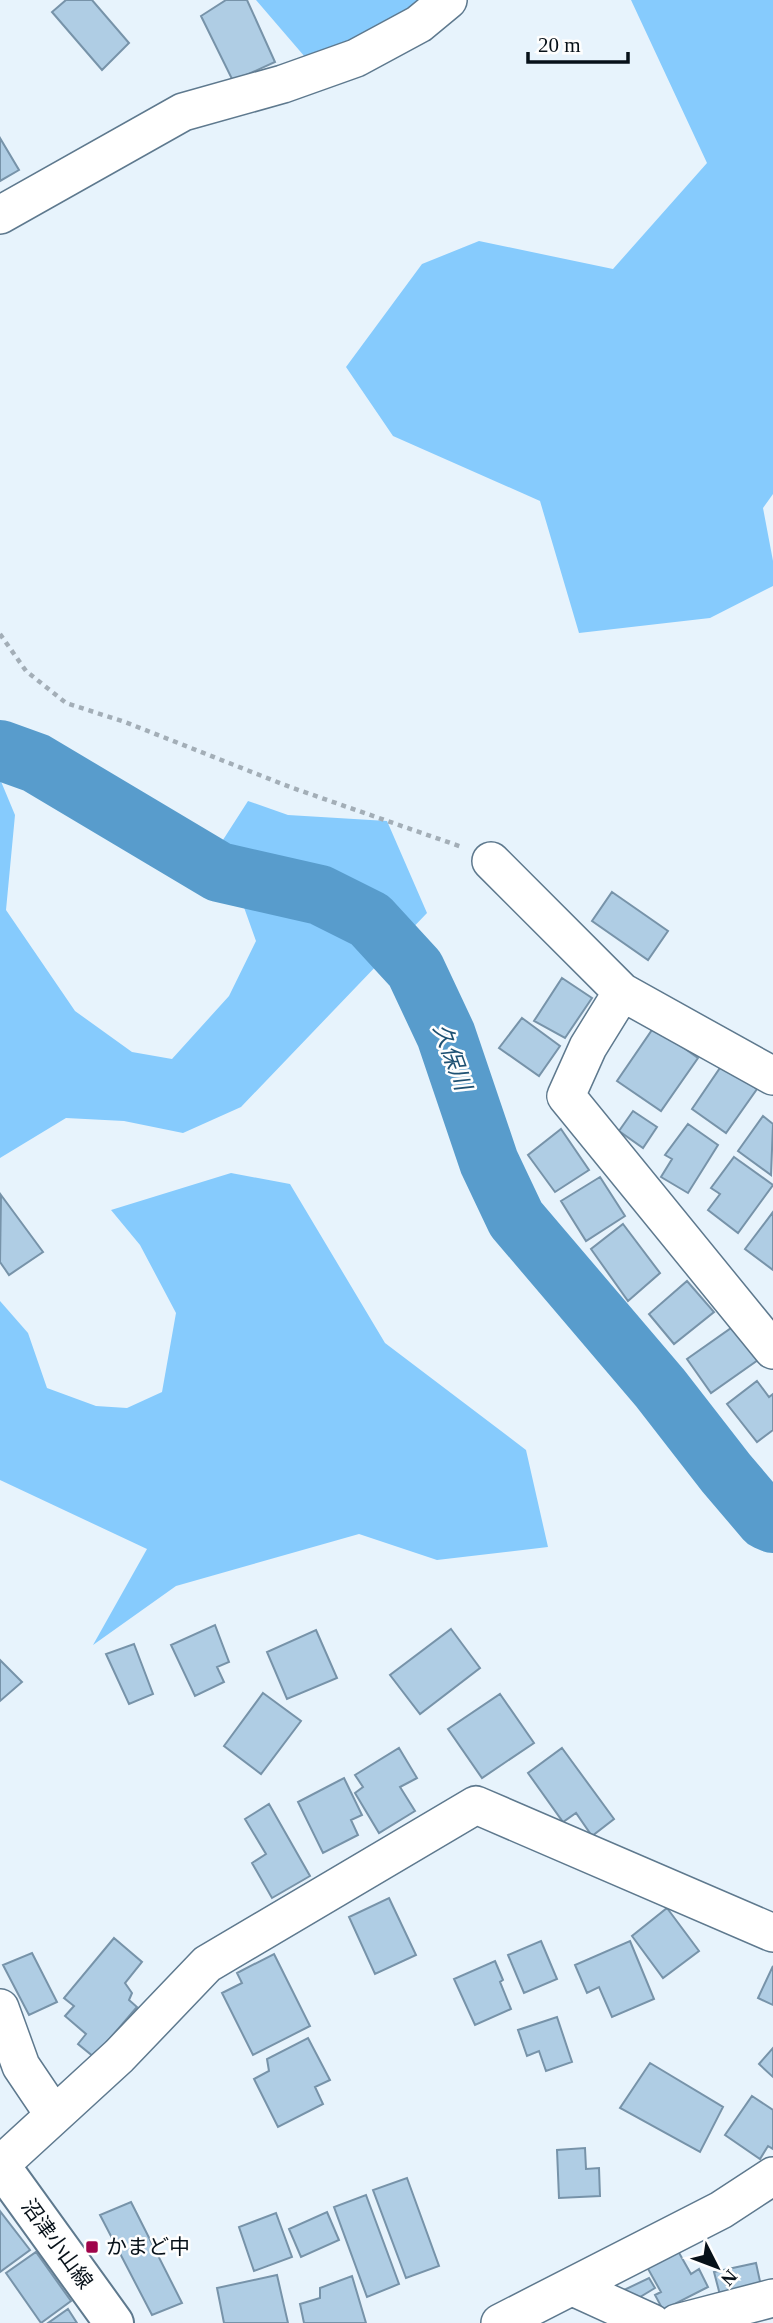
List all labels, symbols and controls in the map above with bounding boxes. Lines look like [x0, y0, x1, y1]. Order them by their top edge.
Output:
scale bar [528, 21, 628, 65]
text: 20 m [538, 33, 581, 57]
water label: 久保川 [428, 1020, 477, 1097]
street label: 沼津小山線 [16, 2194, 98, 2294]
north arrow [682, 2232, 752, 2302]
place label: かまど中 [106, 2235, 190, 2259]
marker: かまど中 [84, 2239, 100, 2255]
text: N [717, 2266, 742, 2290]

